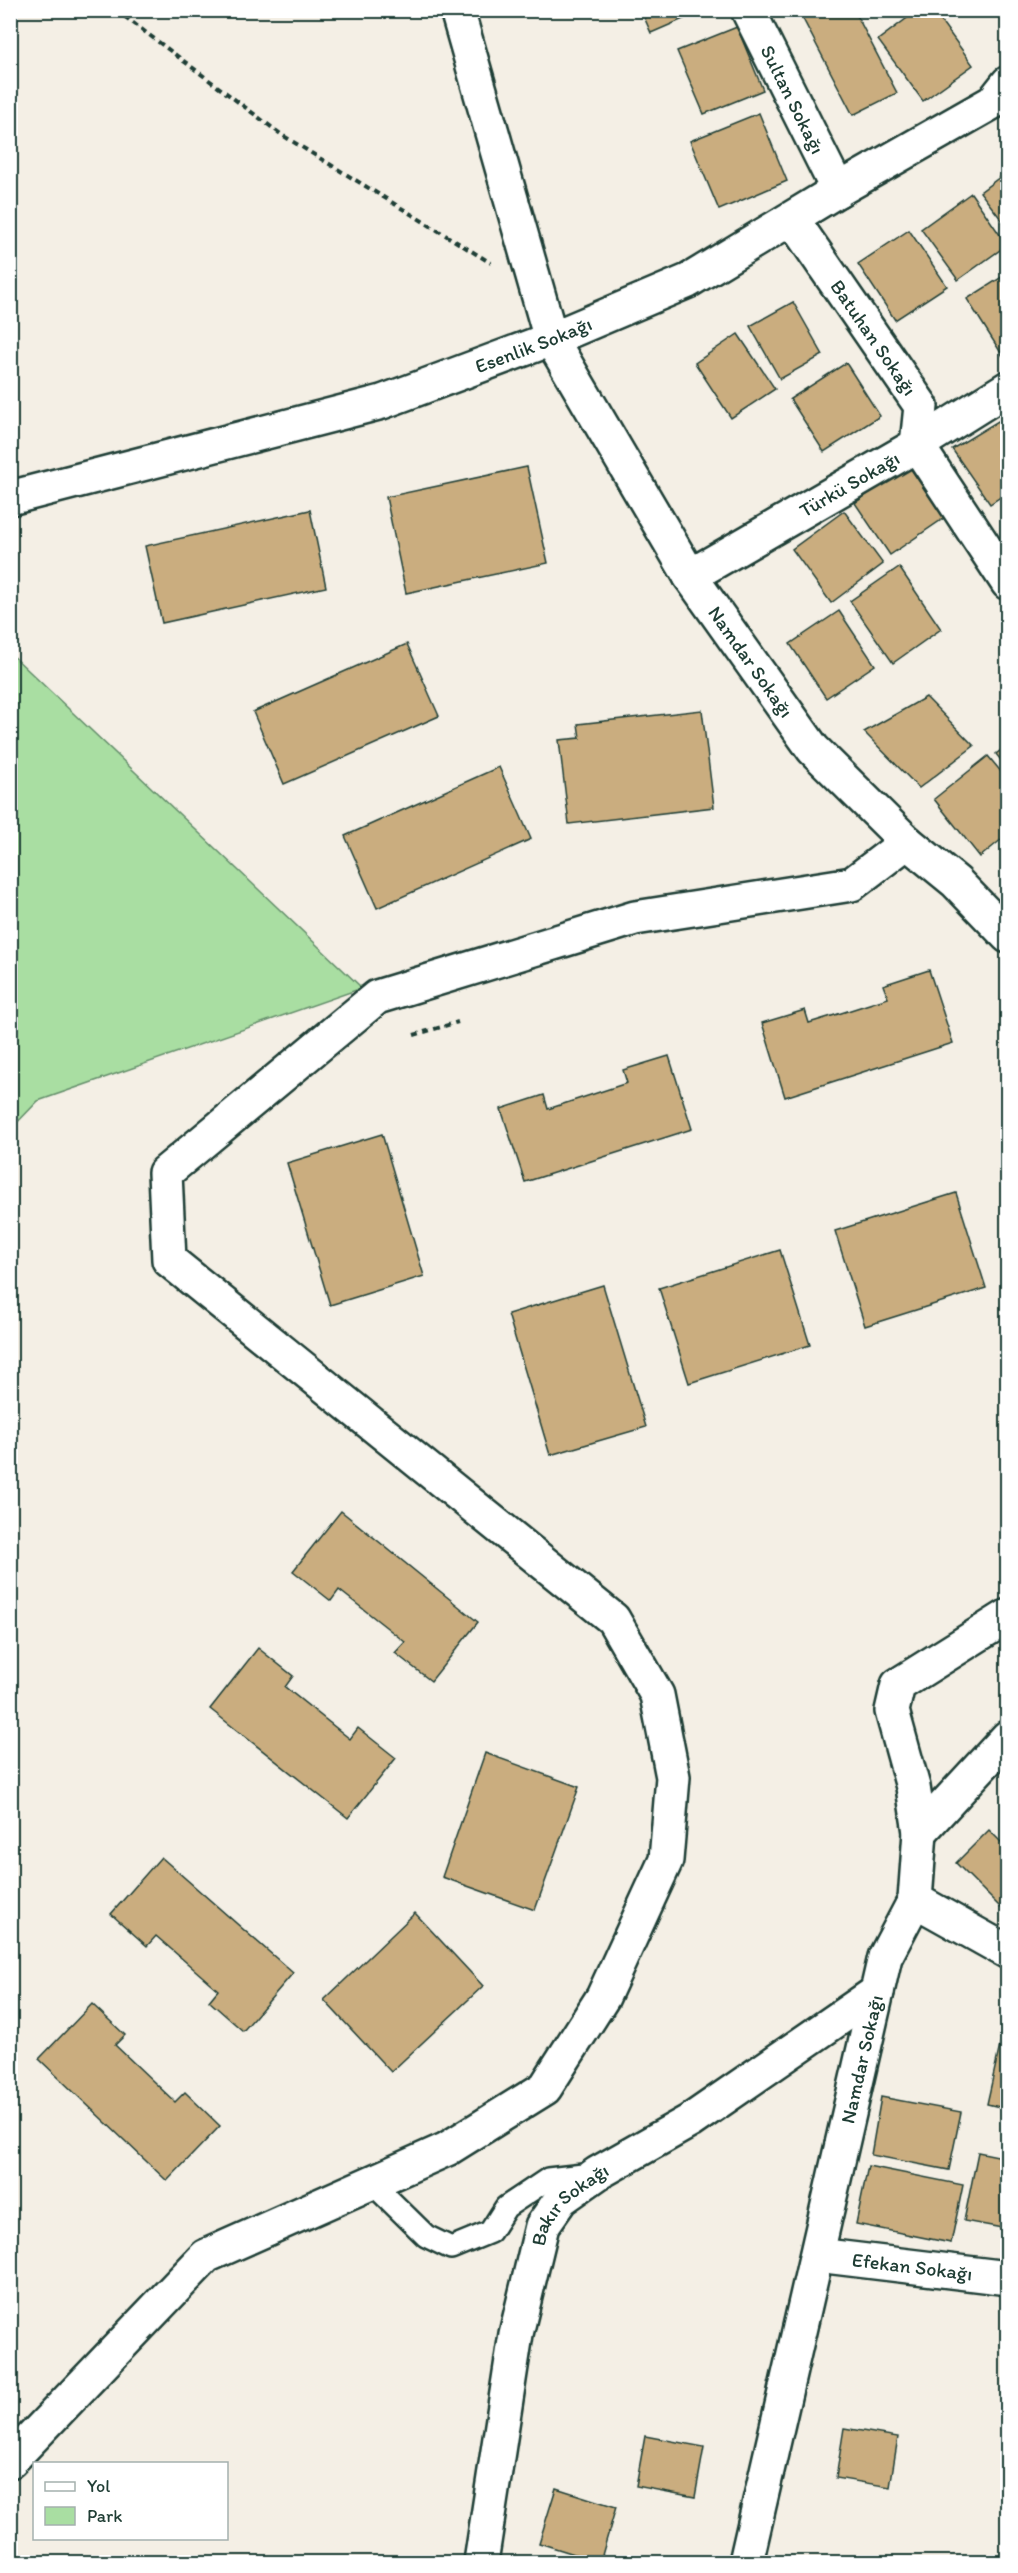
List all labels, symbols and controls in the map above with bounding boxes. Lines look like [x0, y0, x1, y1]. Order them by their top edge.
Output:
street label: Sultan Sokağı [755, 41, 830, 158]
street label: Batuhan Sokağı [825, 275, 922, 400]
street label: Esenlik Sokağı [472, 311, 595, 378]
street label: Türkü Sokağı [795, 446, 904, 522]
street label: Namdar Sokağı [703, 601, 799, 722]
street label: Namdar Sokağı [835, 1992, 888, 2126]
street label: Bakır Sokağı [526, 2158, 613, 2248]
street label: Efekan Sokağı [851, 2247, 974, 2286]
legend [33, 2462, 228, 2540]
text: Yol [87, 2475, 110, 2497]
text: Park [87, 2505, 122, 2527]

